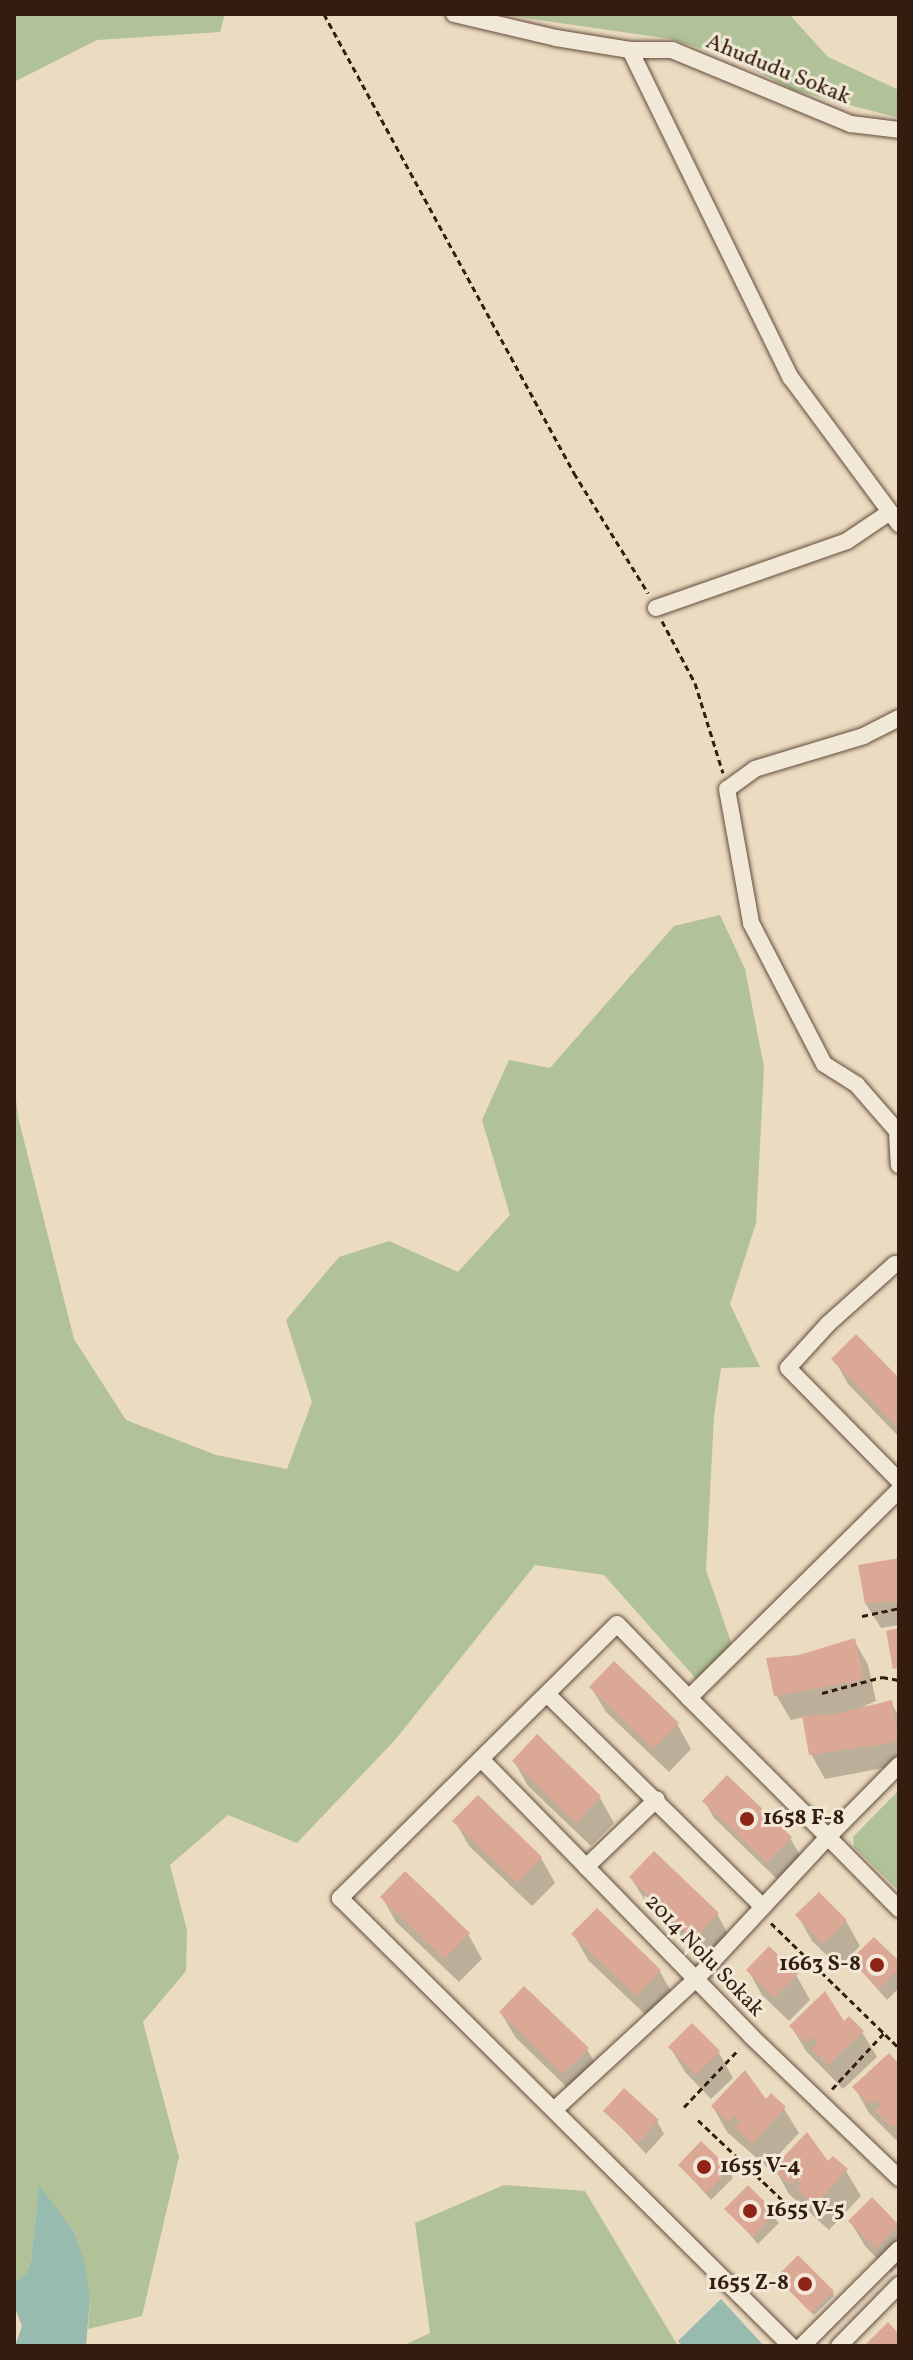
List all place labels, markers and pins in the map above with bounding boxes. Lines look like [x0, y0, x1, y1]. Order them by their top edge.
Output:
place label: 1658 F-8 [763, 1806, 844, 1832]
marker: 1658 F-8 [738, 1810, 756, 1828]
place label: 1663 S-8 [779, 1952, 861, 1978]
marker: 1663 S-8 [868, 1956, 886, 1974]
place label: 1655 V-4 [720, 2154, 801, 2180]
marker: 1655 V-4 [695, 2158, 713, 2176]
place label: 1655 V-5 [766, 2198, 845, 2224]
marker: 1655 V-5 [741, 2202, 759, 2220]
place label: 1655 Z-8 [708, 2271, 789, 2297]
marker: 1655 Z-8 [796, 2275, 814, 2293]

